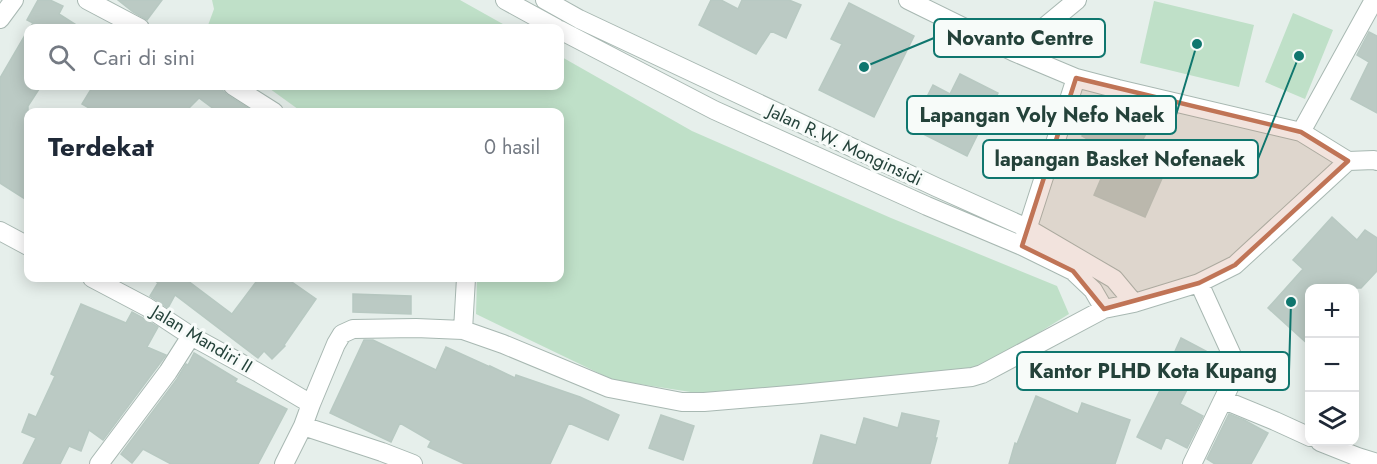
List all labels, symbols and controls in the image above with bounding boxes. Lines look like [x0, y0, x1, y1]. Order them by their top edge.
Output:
callout: Novanto Centre [934, 19, 1105, 57]
search box [24, 24, 564, 90]
text: Novanto Centre [946, 24, 1094, 53]
icon: search [45, 41, 78, 74]
text: Cari di sini [93, 41, 195, 73]
callout: Lapangan Voly Nefo Naek [907, 96, 1176, 134]
street label: Jalan R.W. Monginsidi [762, 97, 927, 192]
text: Lapangan Voly Nefo Naek [920, 101, 1165, 130]
text: Terdekat [48, 128, 154, 166]
text: 0 hasil [484, 133, 540, 162]
callout: lapangan Basket Nofenaek [983, 140, 1258, 178]
text: lapangan Basket Nofenaek [995, 145, 1246, 174]
map controls [1305, 284, 1359, 446]
button: + [1305, 284, 1359, 338]
street label: Jalan Mandiri II [145, 298, 257, 379]
button: − [1305, 338, 1359, 392]
callout: Kantor PLHD Kota Kupang [1017, 352, 1289, 390]
text: Kantor PLHD Kota Kupang [1029, 357, 1277, 386]
button: layers [1305, 392, 1359, 446]

